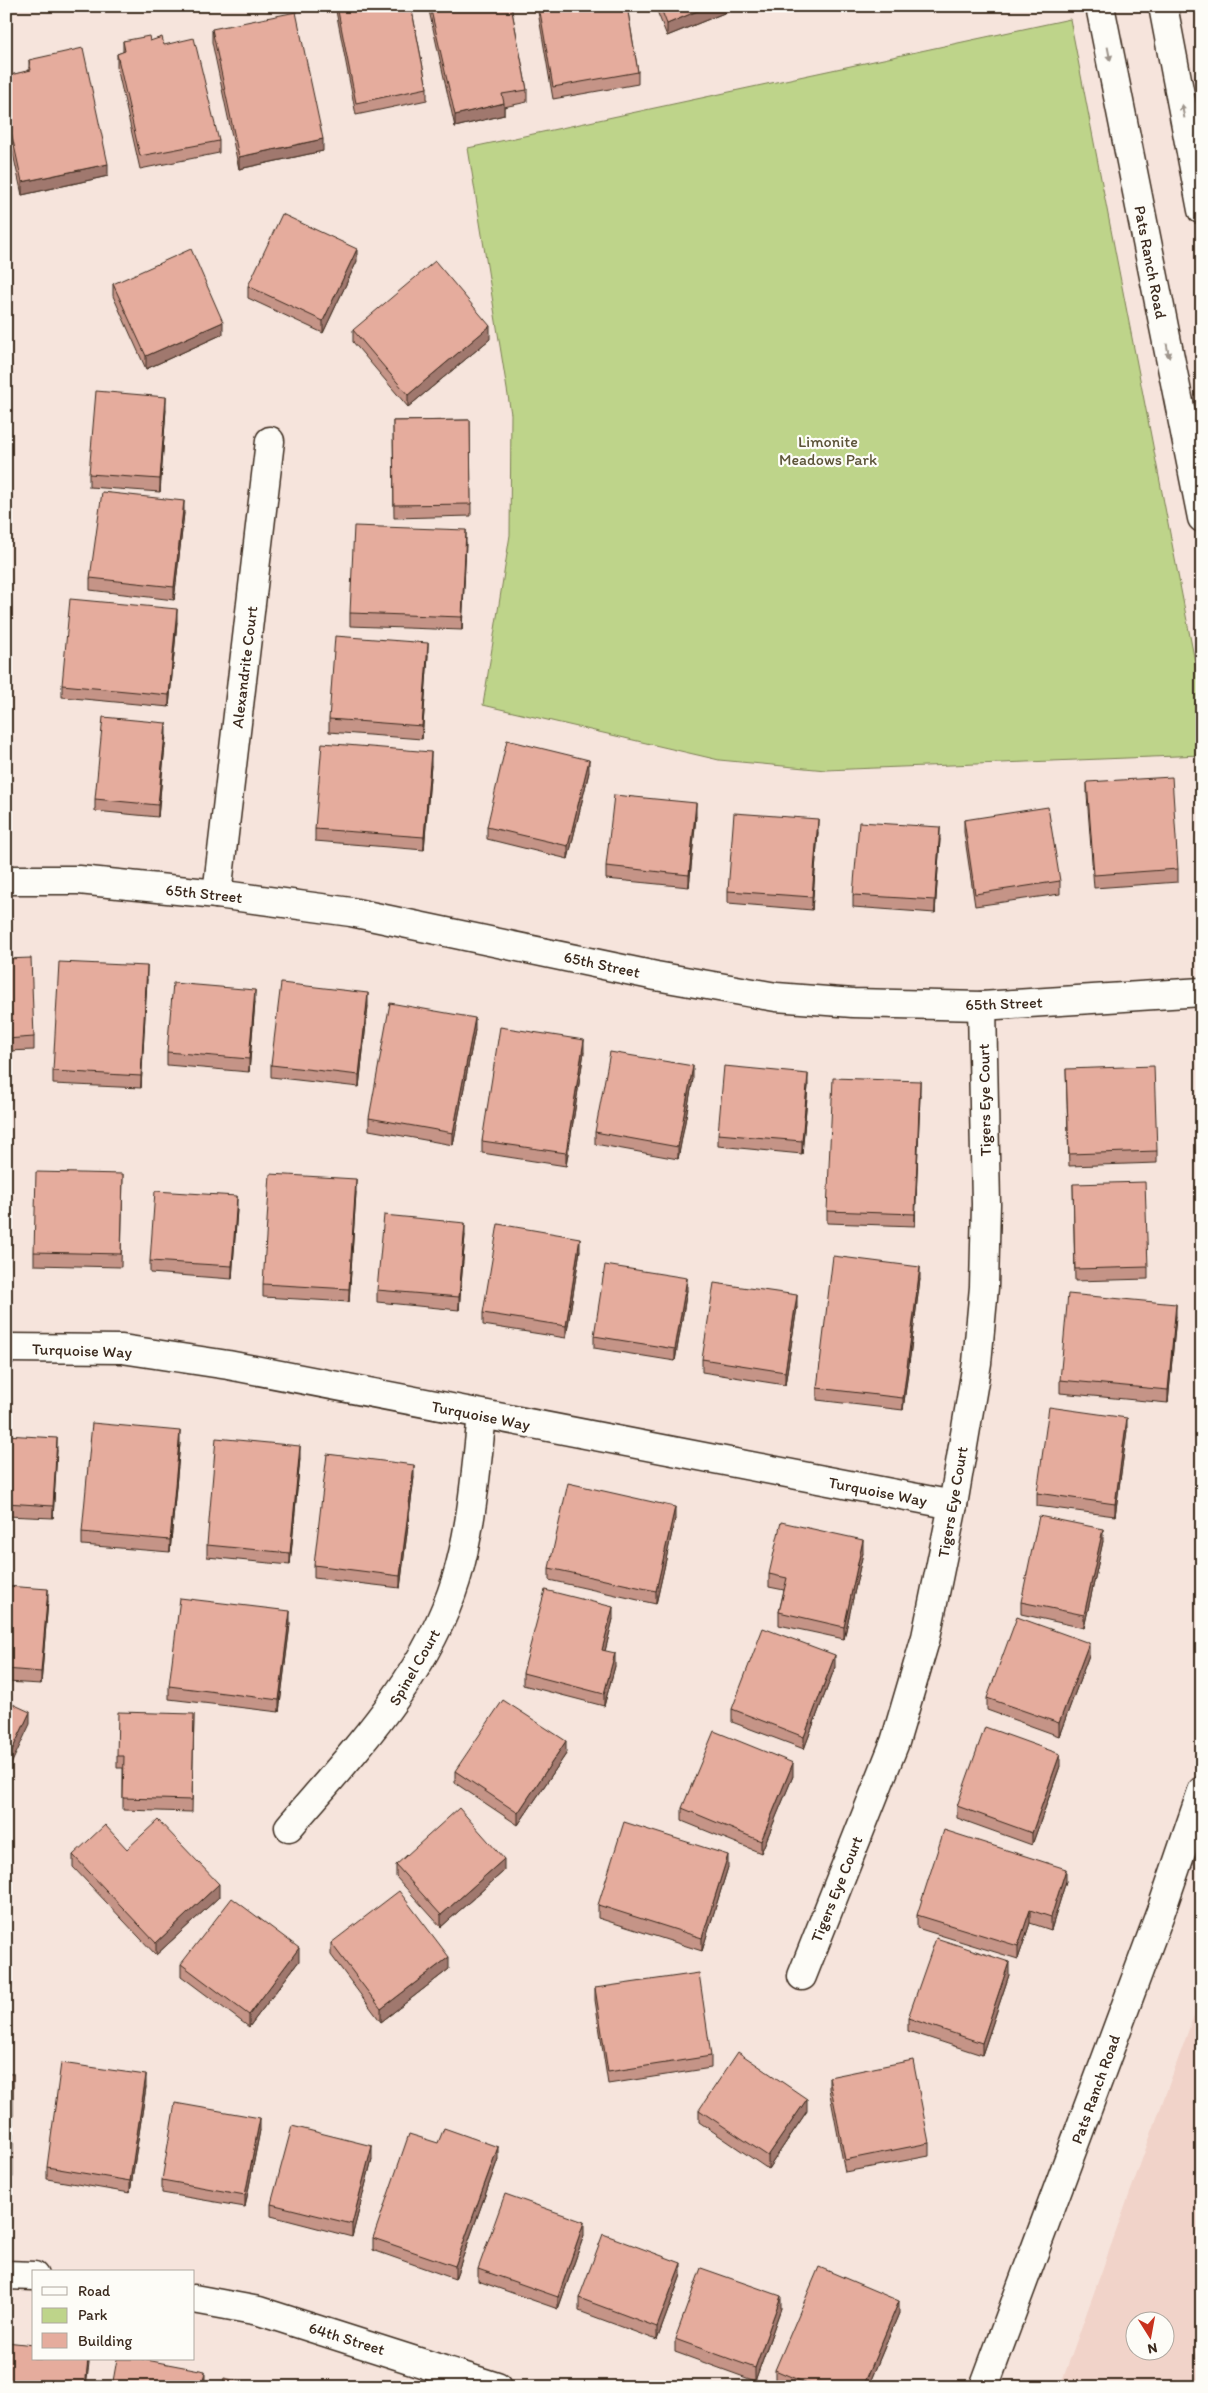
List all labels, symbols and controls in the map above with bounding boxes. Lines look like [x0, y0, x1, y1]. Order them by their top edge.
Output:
one-way arrow [1106, 46, 1114, 62]
one-way arrow [1179, 103, 1187, 119]
street label: Pats Ranch Road [1130, 204, 1171, 321]
one-way arrow [1165, 343, 1173, 359]
park label: Limonite Meadows Park [779, 432, 877, 469]
street label: Alexandrite Court [228, 605, 261, 729]
street label: 65th Street [165, 880, 243, 907]
street label: 65th Street [562, 947, 642, 982]
street label: 65th Street [965, 993, 1043, 1014]
street label: Tigers Eye Court [974, 1044, 995, 1156]
street label: Turquoise Way [32, 1339, 133, 1362]
street label: Turquoise Way [430, 1397, 532, 1434]
street label: Tigers Eye Court [933, 1445, 972, 1559]
street label: Turquoise Way [827, 1473, 929, 1510]
street label: Spinel Court [385, 1626, 444, 1709]
street label: Tigers Eye Court [807, 1833, 866, 1945]
street label: Pats Ranch Road [1067, 2032, 1124, 2146]
legend [32, 2270, 195, 2360]
text: Road [78, 2282, 111, 2300]
text: Park [78, 2306, 108, 2324]
north arrow [1126, 2310, 1176, 2360]
street label: 64th Street [307, 2318, 387, 2359]
text: Building [78, 2332, 132, 2350]
text: N [1146, 2339, 1159, 2358]

